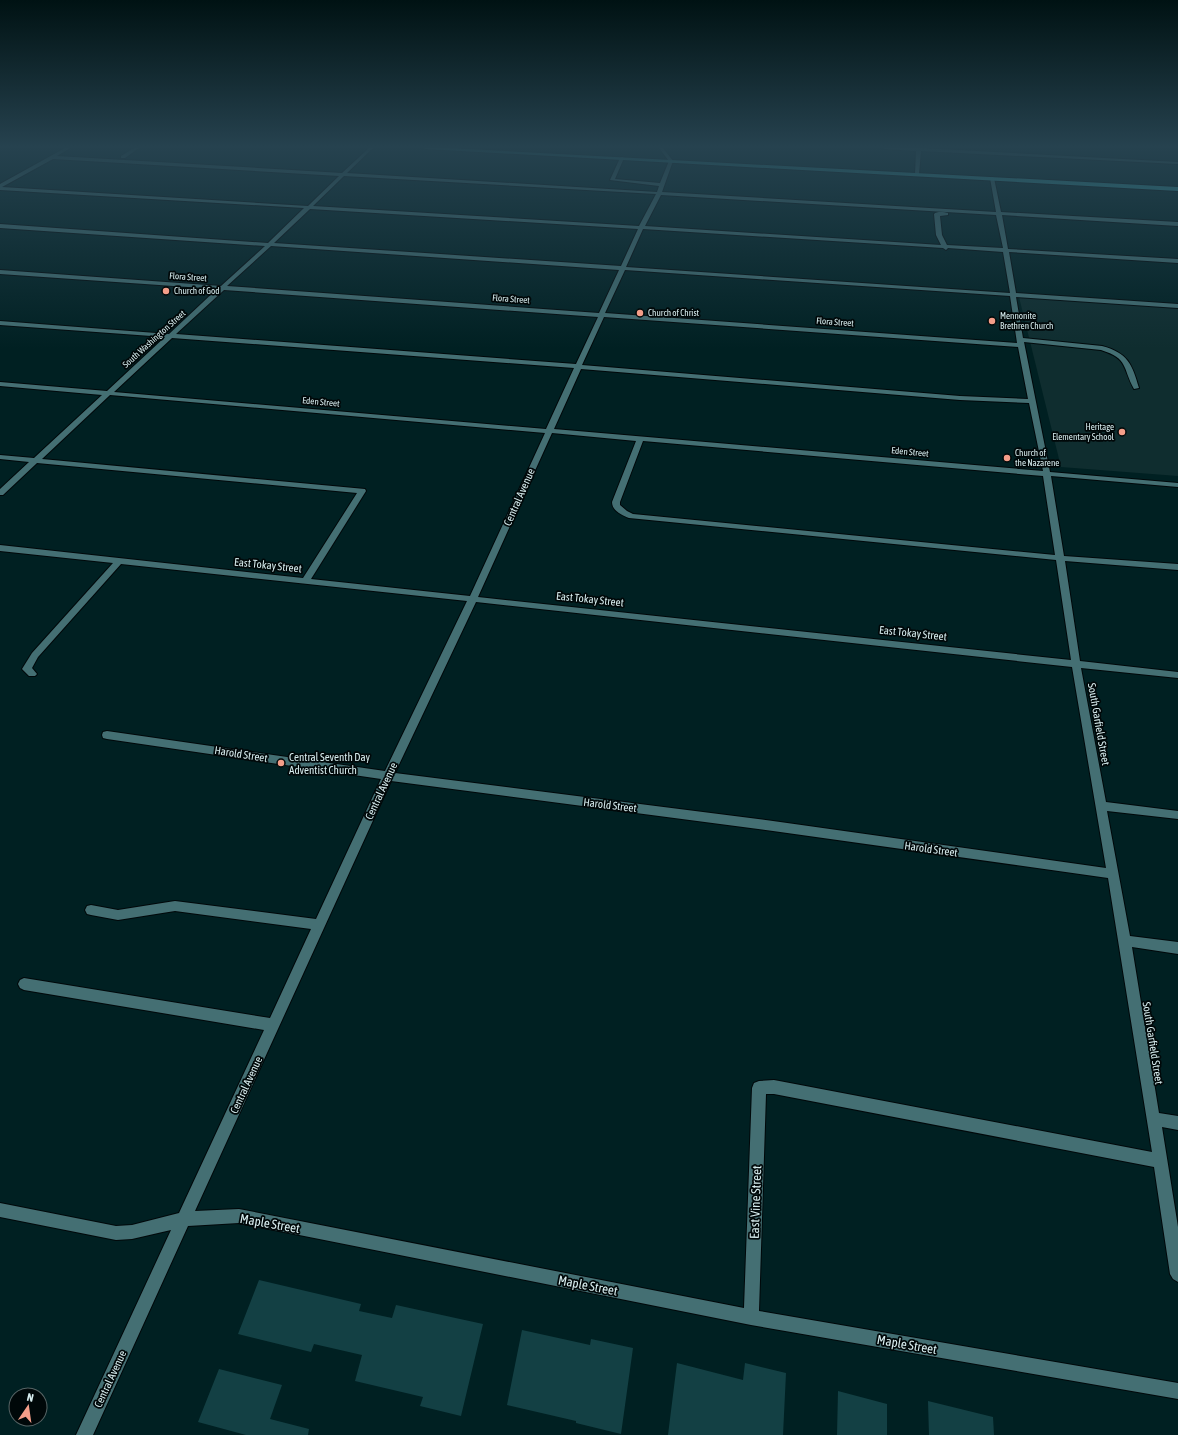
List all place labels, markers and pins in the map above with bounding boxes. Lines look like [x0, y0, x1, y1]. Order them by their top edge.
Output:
marker: Church of God [161, 286, 171, 296]
place label: Church of God [174, 286, 220, 296]
marker: Church of Christ [635, 308, 645, 318]
place label: Church of Christ [648, 308, 700, 318]
place label: Mennonite Brethren Church [1000, 311, 1053, 331]
marker: Mennonite Brethren Church [987, 316, 997, 326]
place label: Heritage Elementary School [1052, 422, 1115, 442]
marker: Heritage Elementary School [1117, 427, 1127, 437]
place label: Church of the Nazarene [1015, 448, 1059, 468]
marker: Church of the Nazarene [1002, 453, 1012, 463]
place label: Central Seventh Day Adventist Church [289, 751, 371, 776]
marker: Central Seventh Day Adventist Church [276, 758, 286, 768]

